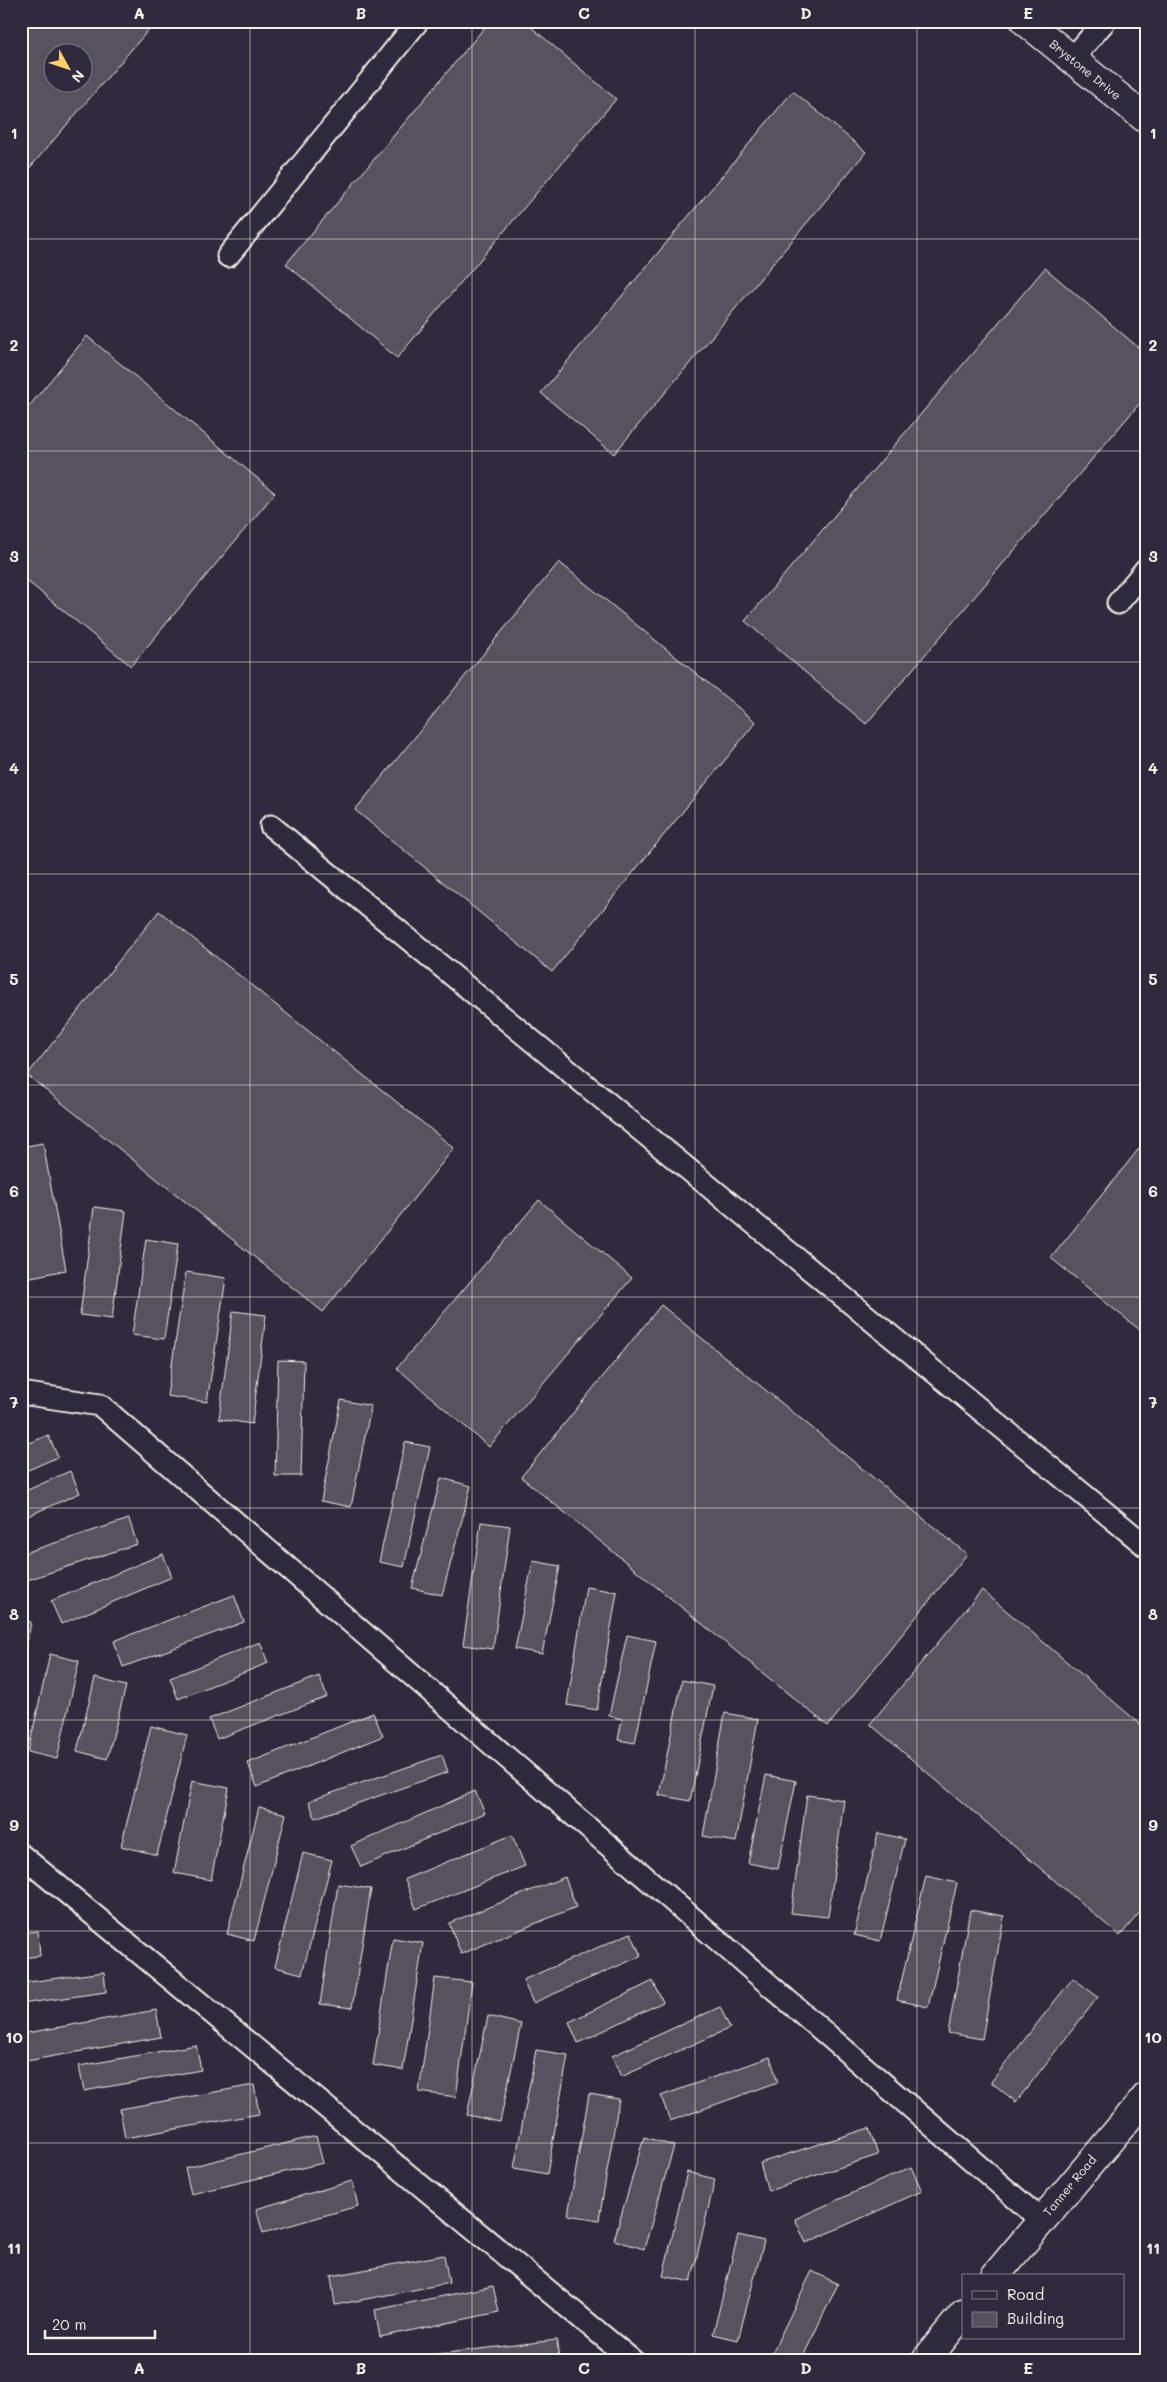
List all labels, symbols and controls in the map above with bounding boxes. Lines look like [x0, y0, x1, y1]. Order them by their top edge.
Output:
text: A [133, 2, 145, 23]
text: B [356, 2, 366, 23]
text: C [578, 2, 590, 23]
text: D [800, 2, 812, 23]
text: E [1023, 2, 1033, 23]
street label: Brystone Drive [1047, 35, 1125, 103]
north arrow [42, 42, 92, 92]
text: N [68, 66, 89, 87]
text: 1 [10, 122, 18, 143]
text: 1 [1149, 122, 1157, 143]
text: 2 [10, 334, 19, 355]
text: 2 [1149, 334, 1158, 355]
text: 3 [9, 545, 19, 566]
text: 3 [1148, 545, 1158, 566]
text: 4 [9, 757, 19, 778]
text: 4 [1148, 757, 1158, 778]
text: 5 [9, 968, 19, 989]
text: 5 [1148, 968, 1158, 989]
text: 6 [9, 1180, 19, 1201]
text: 6 [1148, 1180, 1158, 1201]
text: 7 [10, 1391, 19, 1412]
text: 7 [1149, 1391, 1158, 1412]
text: 8 [9, 1603, 19, 1624]
text: 8 [1148, 1603, 1158, 1624]
text: 9 [9, 1814, 19, 1835]
text: 9 [1148, 1814, 1158, 1835]
text: 10 [5, 2026, 23, 2047]
text: 10 [1144, 2026, 1162, 2047]
street label: Tanner Road [1039, 2151, 1100, 2219]
text: 11 [7, 2237, 21, 2258]
text: 11 [1146, 2237, 1160, 2258]
legend [962, 2274, 1124, 2340]
text: Road [1007, 2284, 1044, 2304]
scale bar [45, 2307, 155, 2339]
text: Building [1007, 2308, 1064, 2328]
text: 20 m [52, 2314, 86, 2334]
text: A [133, 2357, 145, 2378]
text: B [356, 2357, 366, 2378]
text: C [578, 2357, 590, 2378]
text: D [800, 2357, 812, 2378]
text: E [1023, 2357, 1033, 2378]

